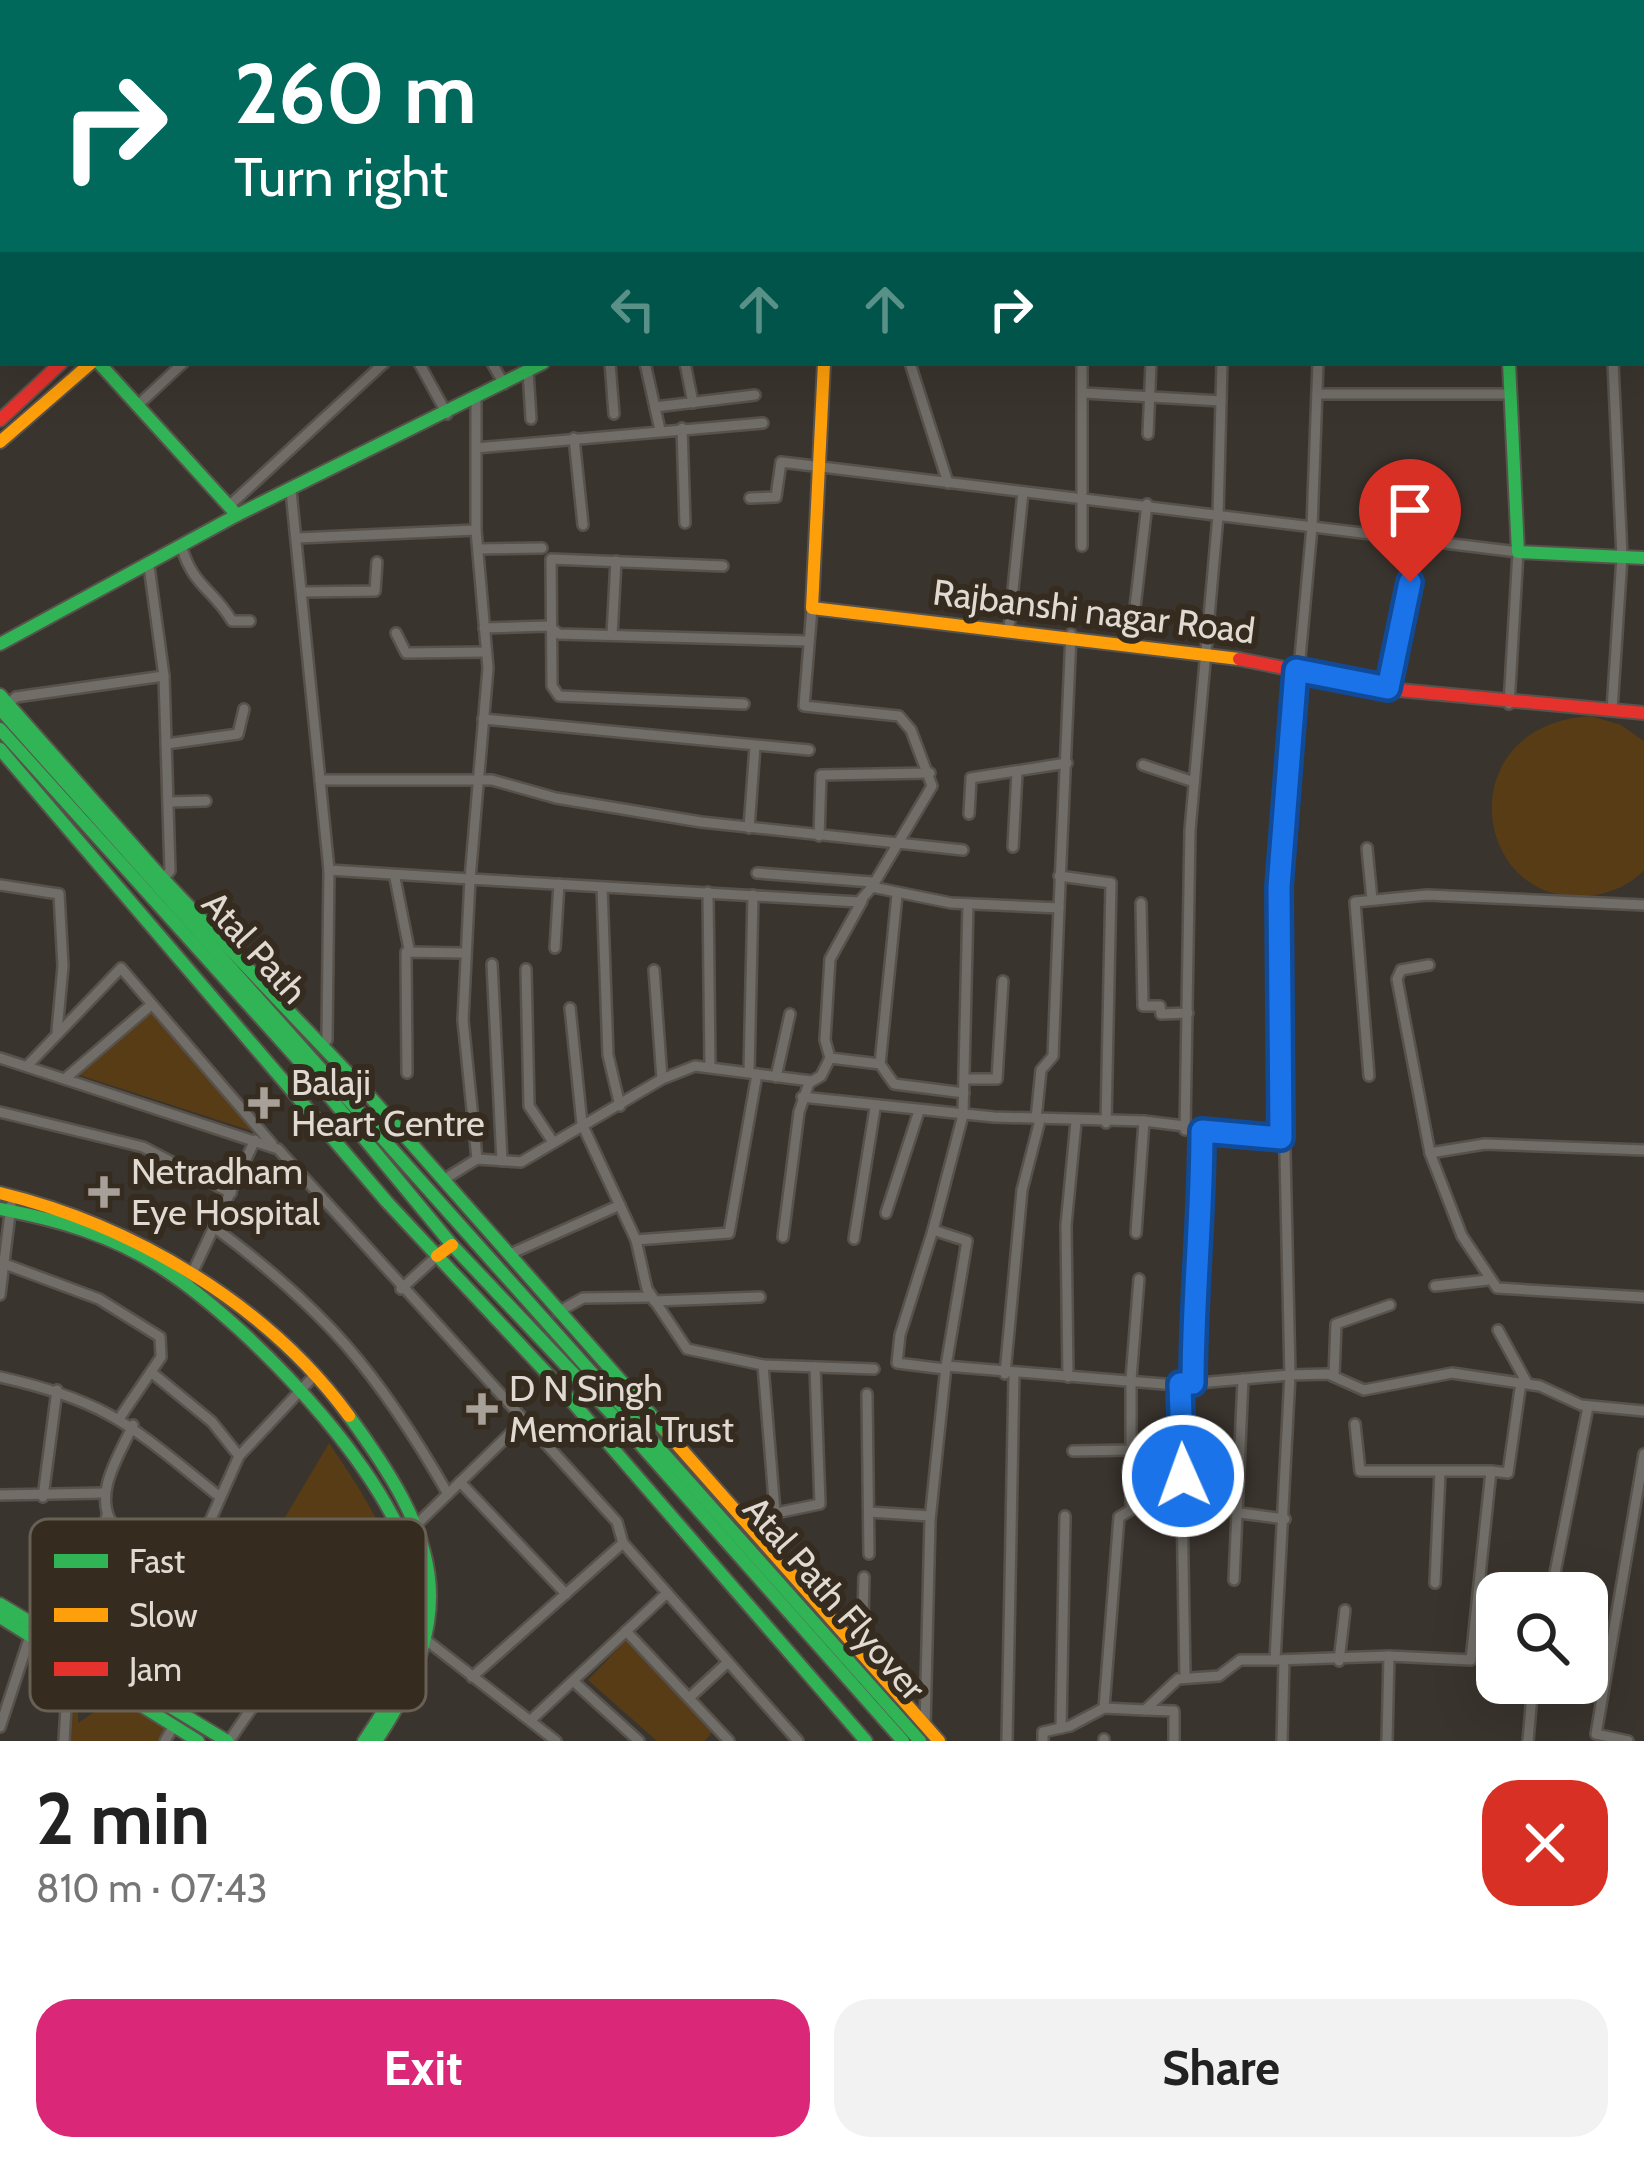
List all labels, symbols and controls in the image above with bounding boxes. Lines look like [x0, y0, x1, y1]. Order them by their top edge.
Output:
text: 260 m [234, 42, 477, 144]
icon: right [36, 48, 192, 204]
text: Turn right [234, 144, 448, 210]
icon: left [600, 276, 666, 342]
icon: ahead [726, 276, 792, 342]
icon: ahead [852, 276, 918, 342]
icon: right [978, 276, 1044, 342]
pin [1359, 459, 1461, 582]
icon: arrive [1377, 477, 1443, 543]
street label: Rajbanshi nagar Road [930, 569, 1258, 653]
street label: Atal Path [193, 882, 317, 1012]
place label: Balaji Heart Centre [291, 1060, 485, 1145]
marker: Balaji Heart Centre [248, 1087, 280, 1119]
place label: Netradham Eye Hospital [131, 1149, 320, 1234]
marker: Netradham Eye Hospital [88, 1176, 120, 1208]
place label: D N Singh Memorial Trust [509, 1366, 734, 1451]
marker: D N Singh Memorial Trust [466, 1393, 498, 1425]
position arrow [1120, 1413, 1246, 1539]
street label: Atal Path Flyover [735, 1487, 936, 1709]
legend [30, 1519, 426, 1711]
text: Fast [129, 1541, 185, 1581]
map controls [1476, 1572, 1608, 1704]
button: search [1476, 1572, 1608, 1704]
text: Slow [129, 1595, 198, 1635]
text: Jam [128, 1649, 182, 1689]
text: 2 min [36, 1775, 210, 1862]
button: close [1482, 1780, 1608, 1906]
text: 810 m · 07:43 [36, 1864, 268, 1912]
button: Exit [36, 1999, 810, 2137]
button: Share [834, 1999, 1608, 2137]

